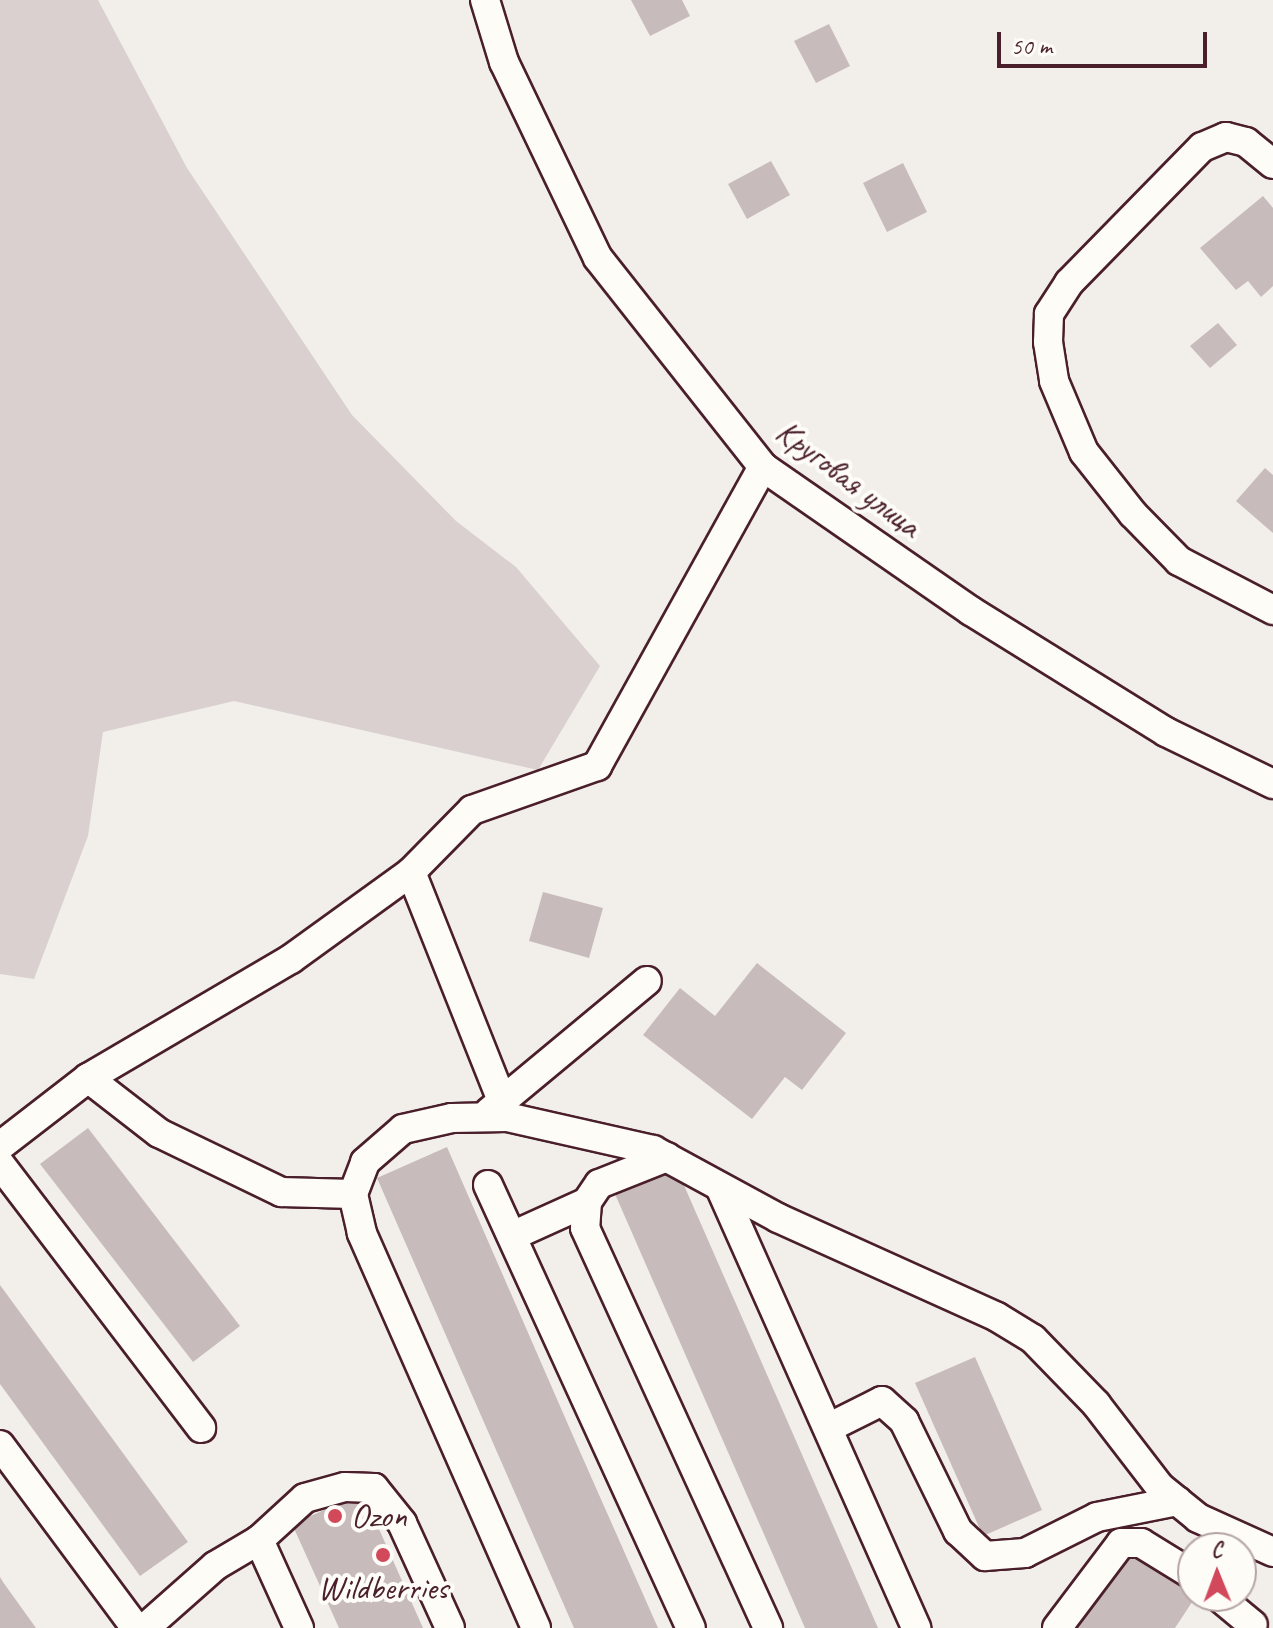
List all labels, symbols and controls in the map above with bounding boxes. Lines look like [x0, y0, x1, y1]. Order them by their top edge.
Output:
scale bar [1001, 16, 1211, 66]
text: 50 m [1011, 31, 1052, 61]
street label: Круговая улица [768, 410, 930, 546]
place label: Ozon [351, 1496, 407, 1536]
marker: Ozon [326, 1507, 344, 1525]
north arrow [1177, 1532, 1257, 1612]
text: С [1211, 1536, 1222, 1564]
marker: Wildberries [374, 1546, 392, 1564]
place label: Wildberries [318, 1568, 448, 1608]

